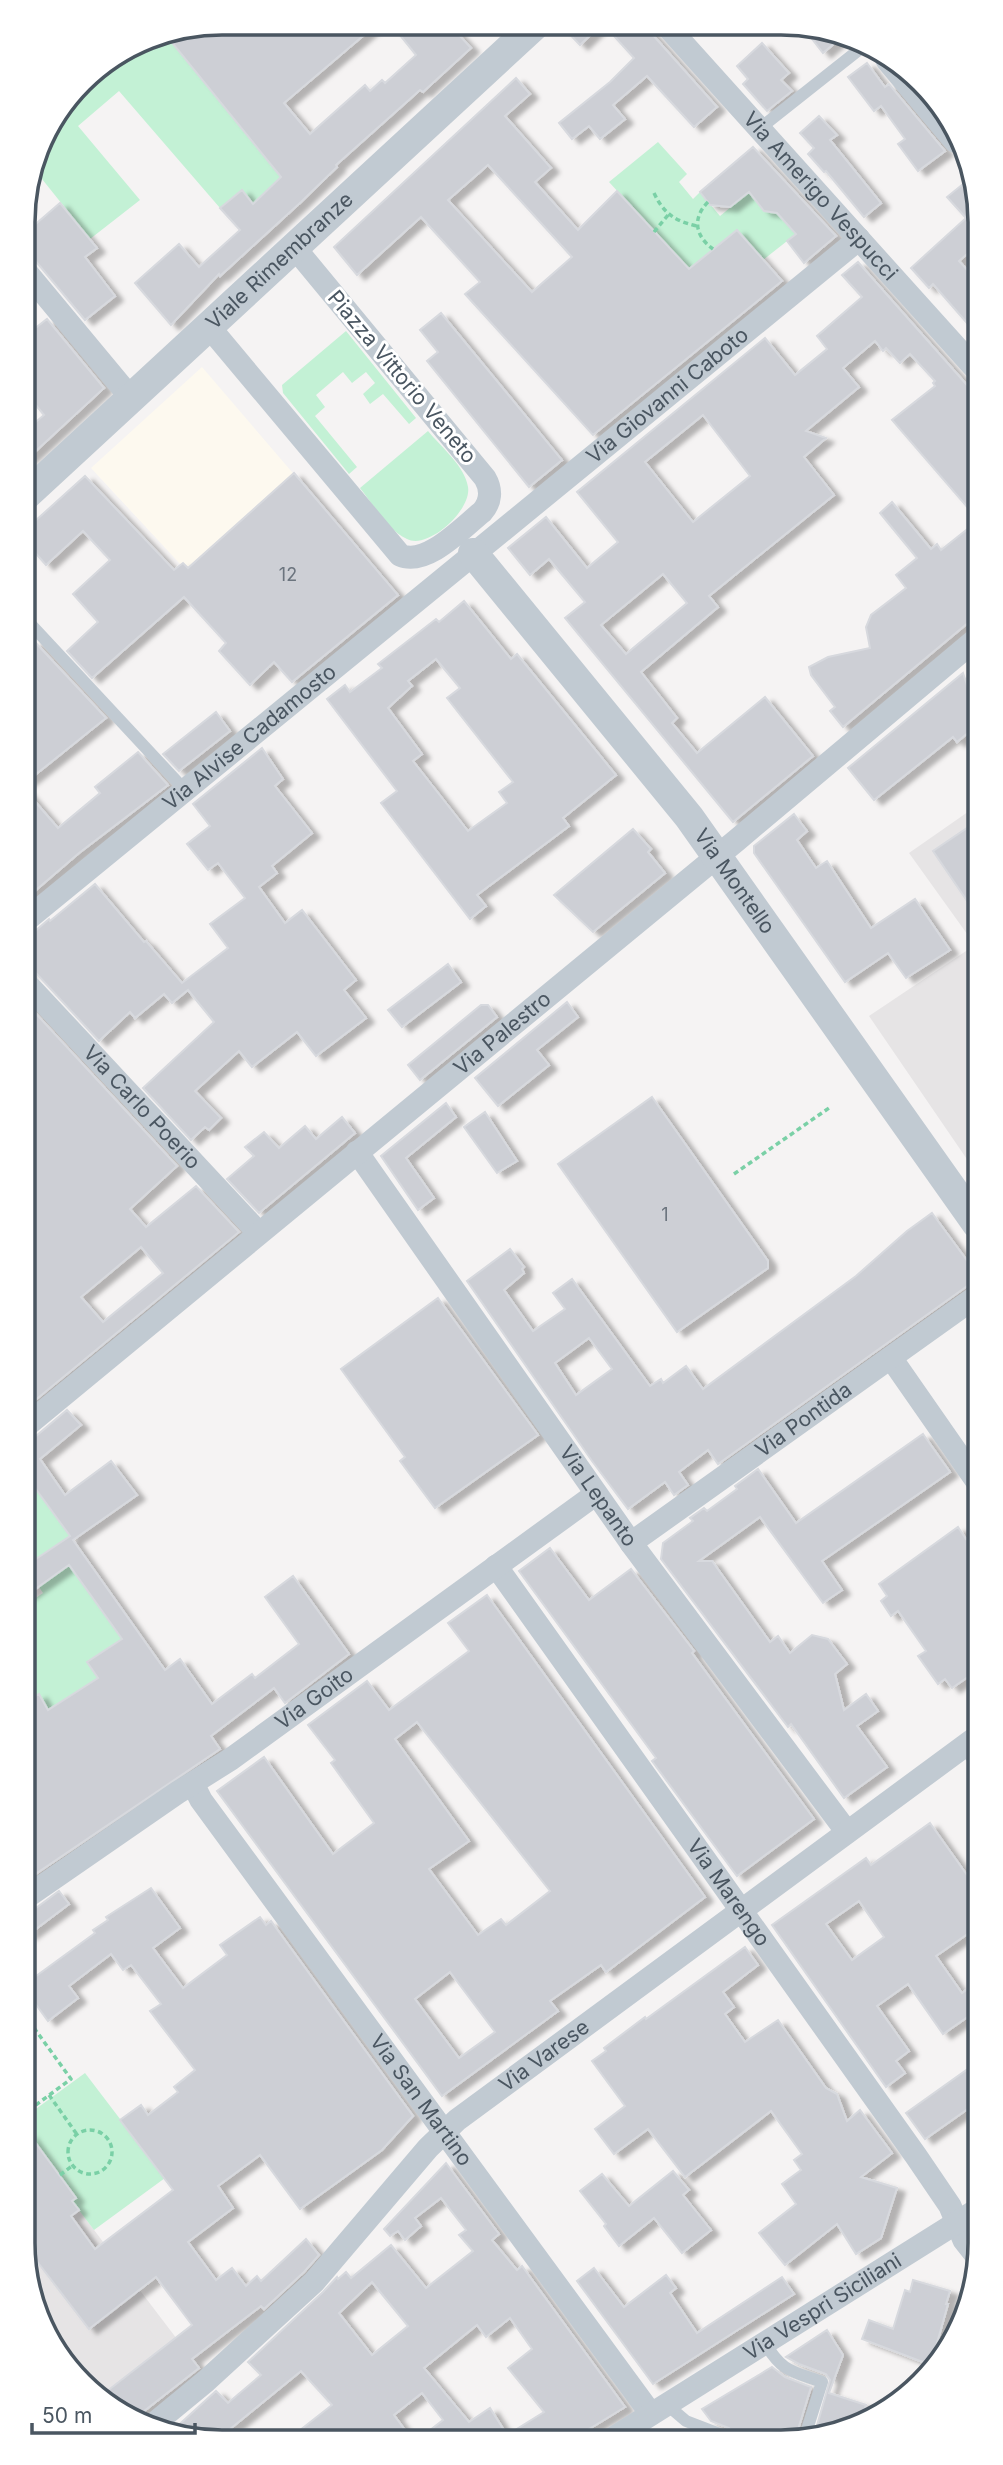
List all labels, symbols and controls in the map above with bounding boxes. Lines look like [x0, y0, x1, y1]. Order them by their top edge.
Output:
street label: Via Amerigo Vespucci [738, 106, 903, 285]
street label: Viale Rimembranze [201, 187, 358, 334]
street label: Piazza Vittorio Veneto [323, 285, 482, 468]
street label: Via Giovanni Caboto [581, 322, 753, 469]
house number: 12 [279, 564, 297, 585]
street label: Via Alvise Cadamosto [158, 659, 341, 815]
street label: Via Montello [689, 824, 781, 939]
street label: Via Palestro [449, 986, 556, 1080]
street label: Via Carlo Poerio [78, 1040, 206, 1174]
house number: 1 [661, 1204, 669, 1225]
street label: Via Pontida [750, 1377, 856, 1462]
street label: Via Lepanto [554, 1440, 643, 1551]
street label: Via Goito [270, 1662, 358, 1735]
street label: Via Marengo [682, 1834, 776, 1951]
street label: Via Varese [494, 2014, 594, 2097]
street label: Via San Martino [365, 2029, 478, 2171]
street label: Via Vespri Siciliani [739, 2248, 906, 2365]
scale bar [32, 2392, 194, 2436]
text: 50 m [42, 2403, 92, 2428]

